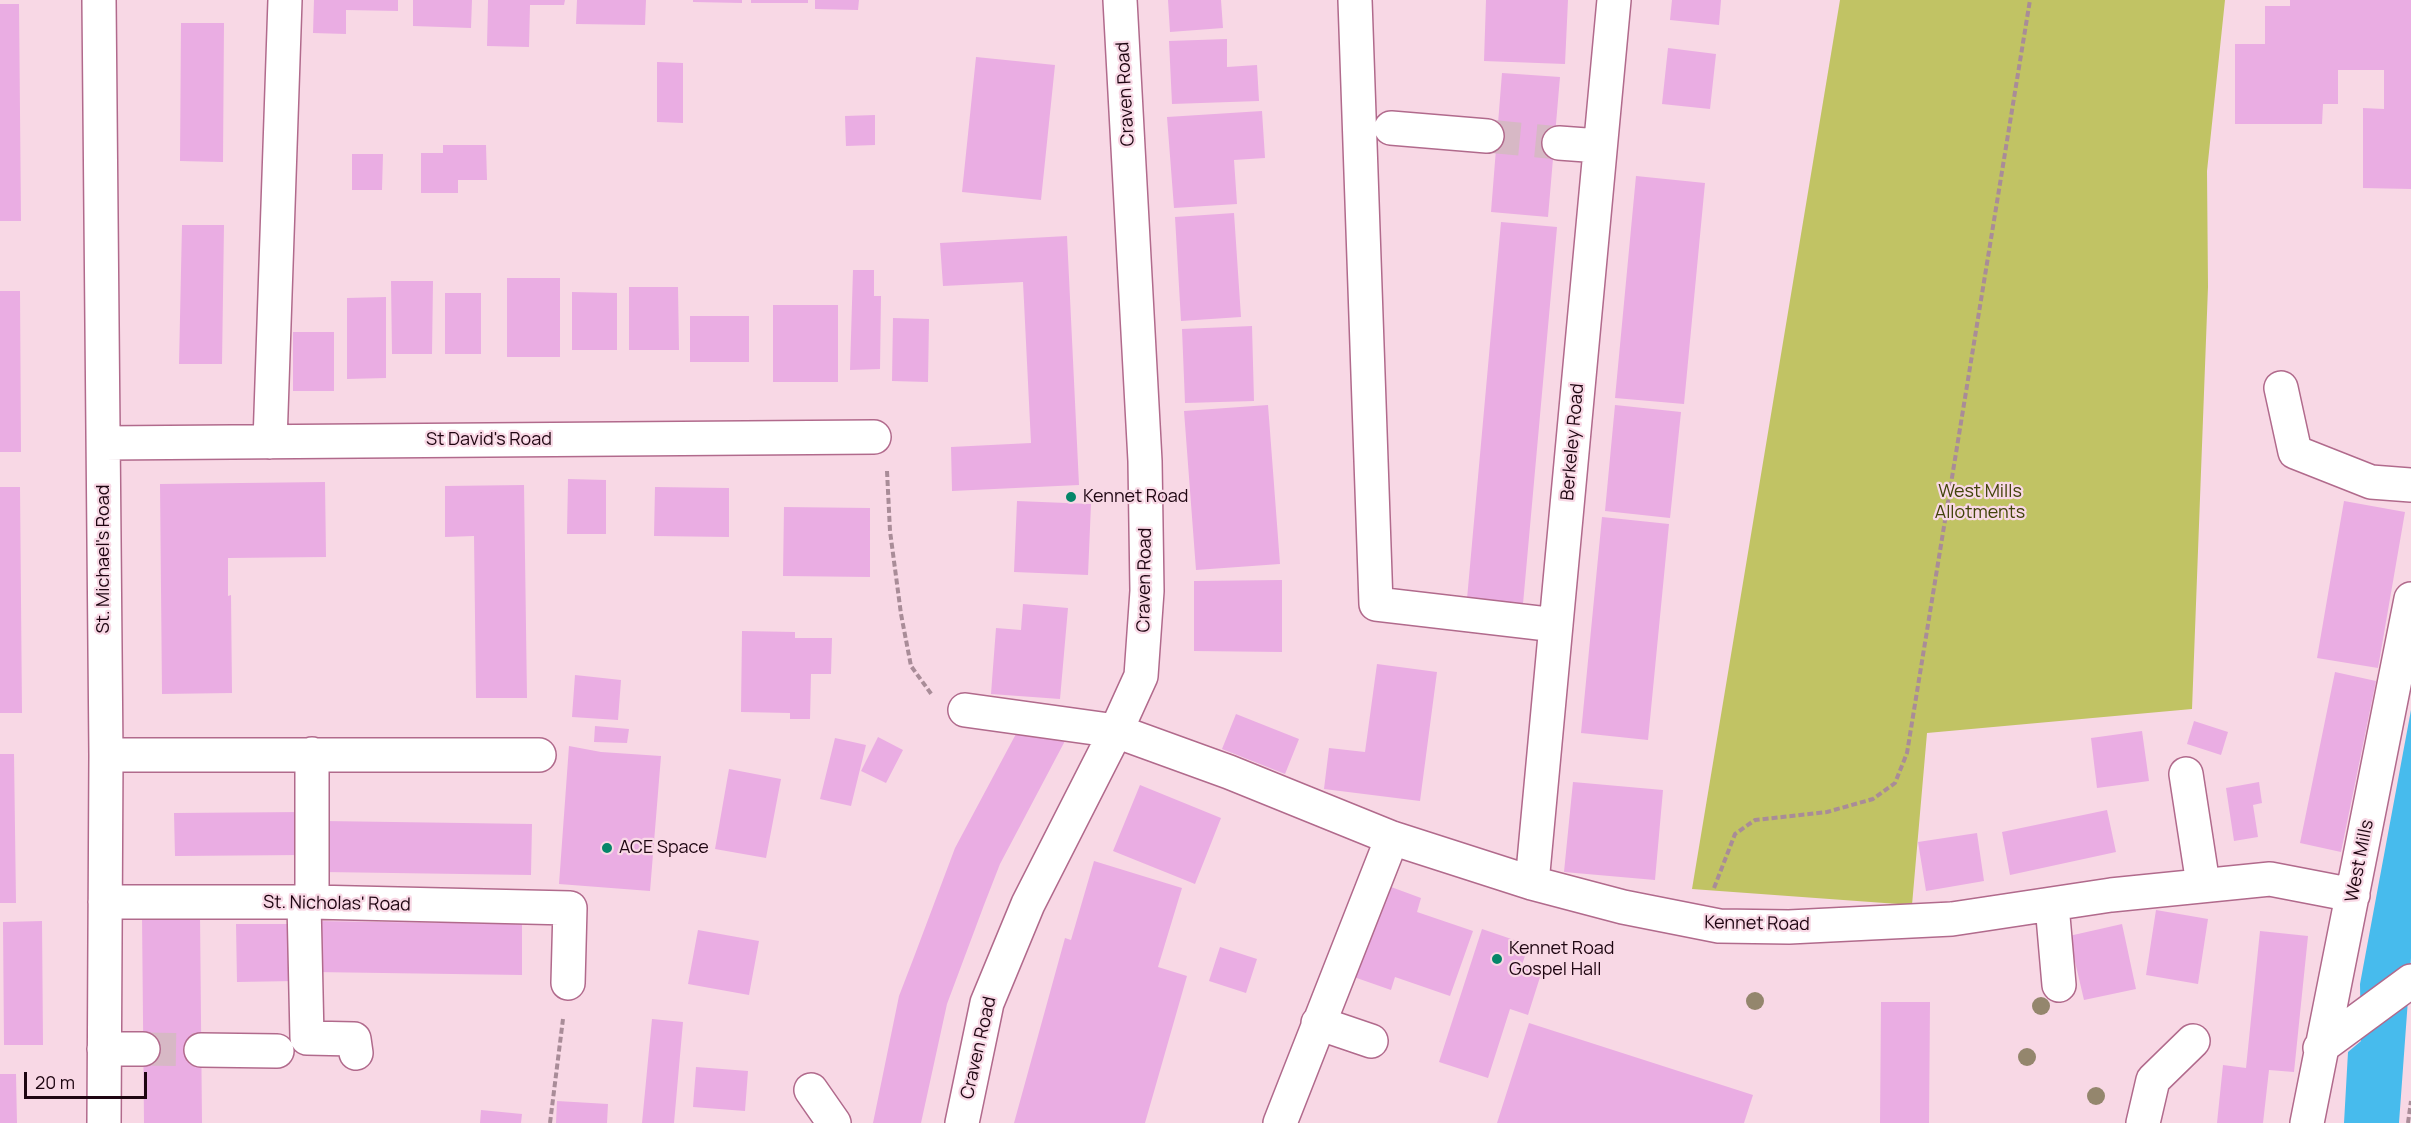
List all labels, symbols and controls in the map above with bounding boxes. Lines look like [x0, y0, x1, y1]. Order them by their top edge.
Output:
street label: Craven Road [1112, 41, 1140, 147]
street label: Berkeley Road [1557, 382, 1589, 502]
street label: St David's Road [426, 429, 552, 451]
park label: West Mills Allotments [1935, 481, 2025, 524]
street label: St. Michael's Road [93, 485, 115, 633]
place label: Kennet Road [1083, 486, 1189, 508]
marker: Kennet Road [1064, 490, 1078, 504]
street label: Craven Road [1133, 528, 1157, 632]
street label: West Mills [2341, 818, 2379, 904]
place label: ACE Space [619, 837, 709, 859]
marker: ACE Space [600, 841, 614, 855]
street label: St. Nicholas' Road [263, 892, 411, 916]
street label: Kennet Road [1704, 912, 1810, 936]
place label: Kennet Road Gospel Hall [1509, 938, 1615, 980]
marker: Kennet Road Gospel Hall [1490, 952, 1504, 966]
street label: Craven Road [957, 995, 1001, 1101]
scale bar [27, 1060, 150, 1098]
text: 20 m [35, 1070, 75, 1094]

